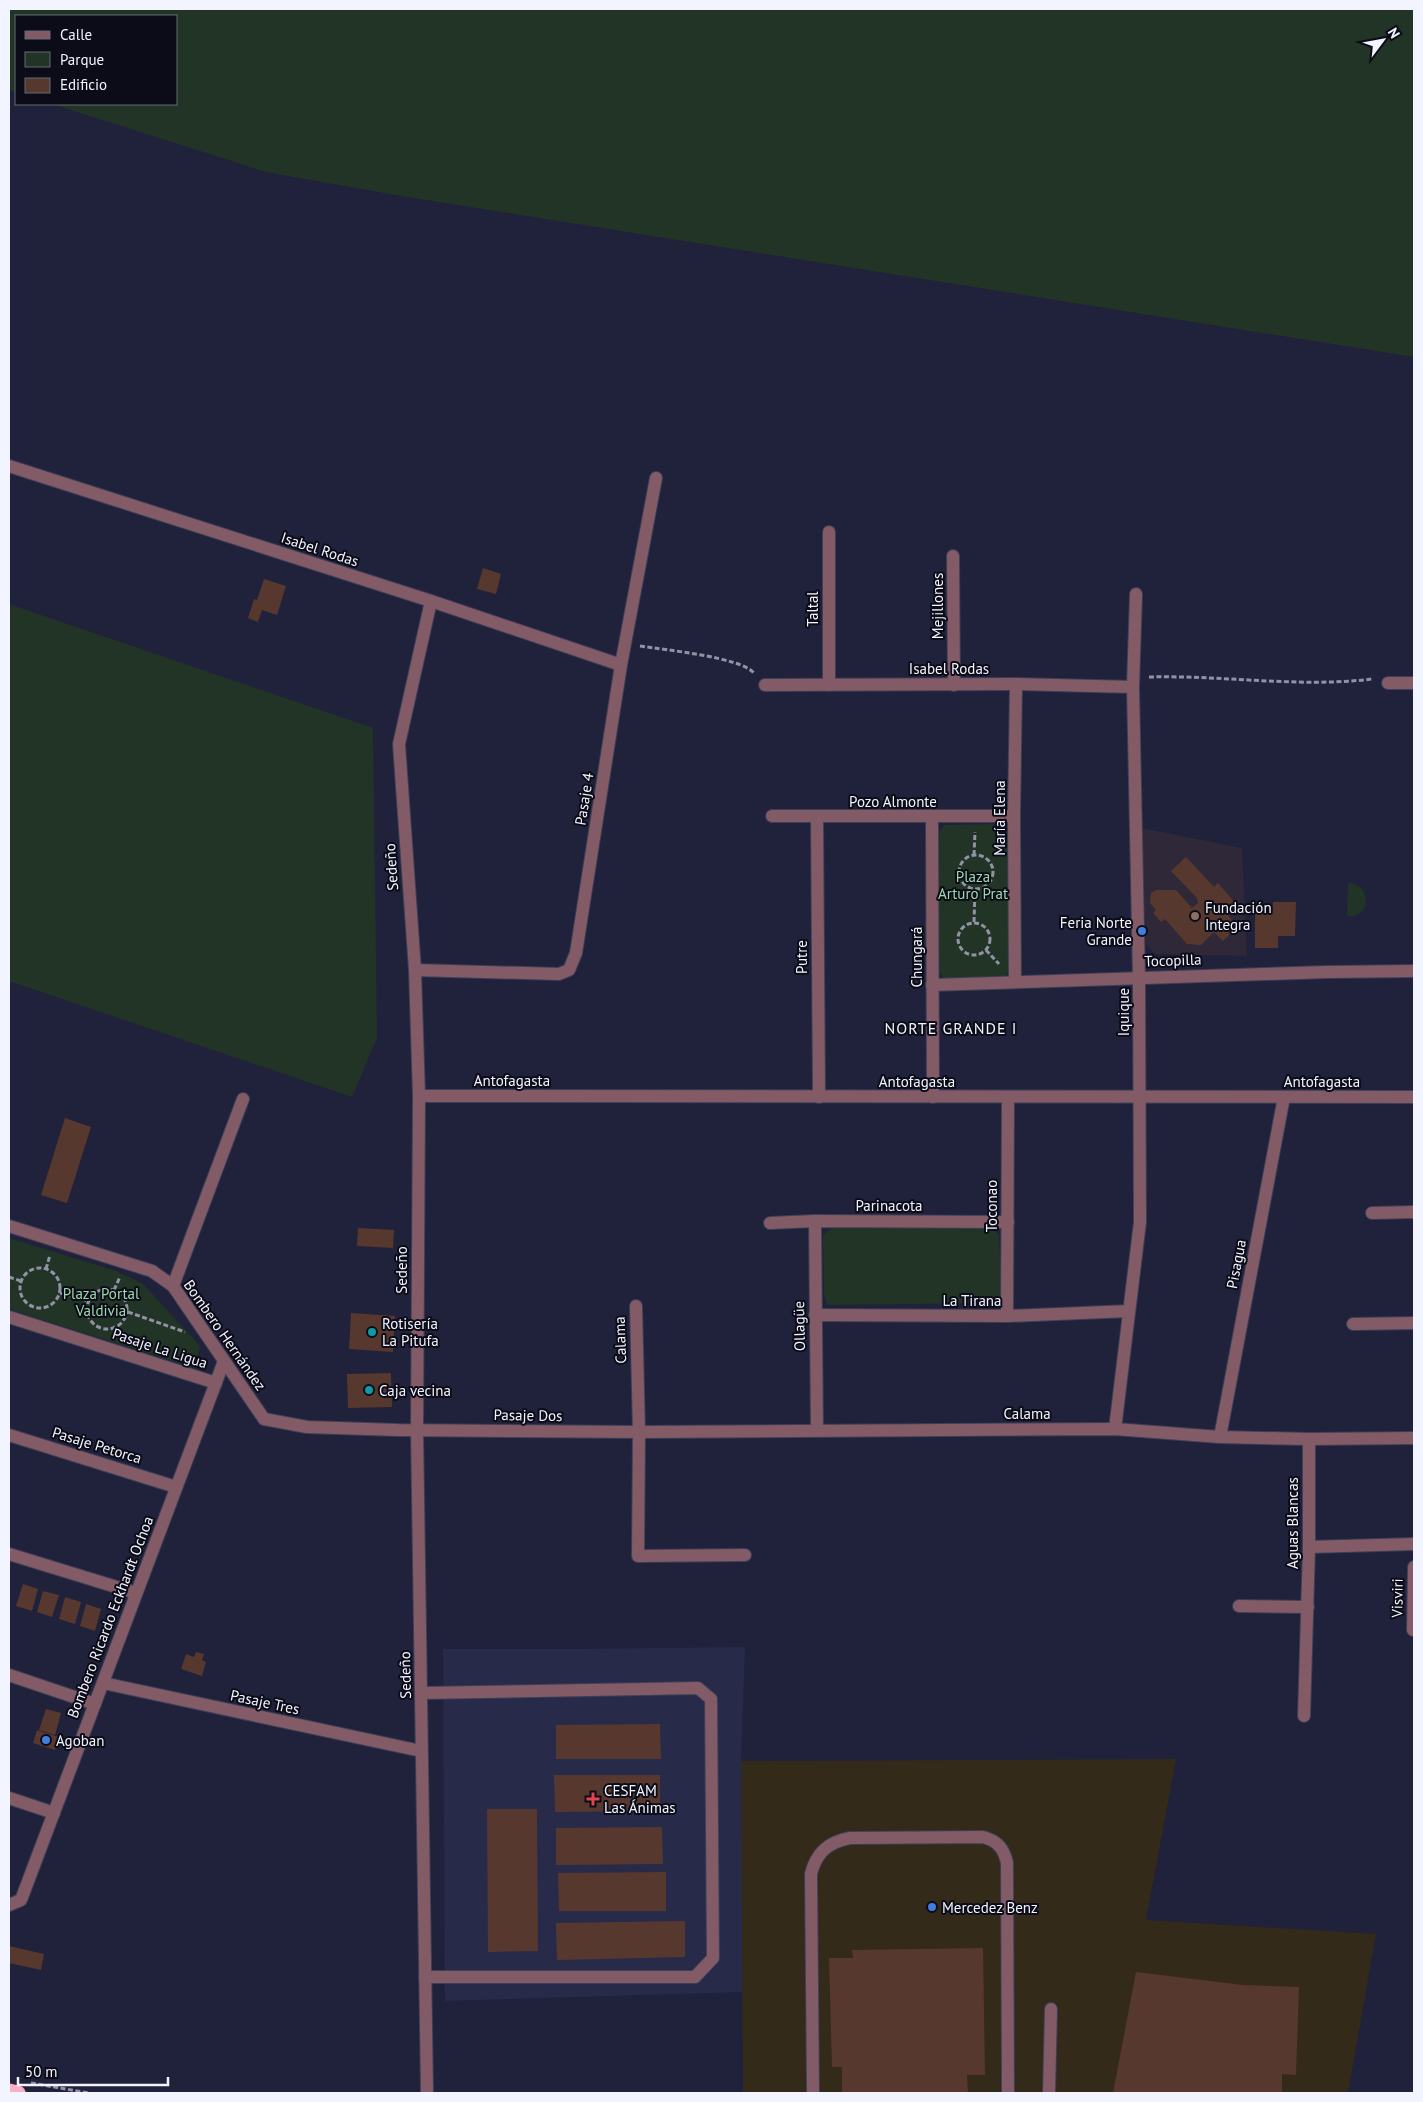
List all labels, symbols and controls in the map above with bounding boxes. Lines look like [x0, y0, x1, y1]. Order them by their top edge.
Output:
legend [15, 15, 178, 105]
north arrow [1358, 15, 1408, 65]
text: N [1384, 24, 1404, 42]
text: Calle [60, 25, 92, 44]
text: Parque [60, 50, 104, 69]
text: Edificio [60, 75, 107, 94]
street label: Isabel Rodas [279, 528, 361, 570]
street label: Mejillones [928, 573, 947, 639]
street label: Taltal [803, 591, 822, 627]
street label: Isabel Rodas [909, 659, 989, 678]
street label: Pasaje 4 [570, 771, 598, 827]
street label: María Elena [990, 780, 1009, 856]
street label: Pozo Almonte [849, 792, 937, 811]
street label: Sedeño [380, 843, 402, 891]
park label: Plaza Arturo Prat [938, 867, 1008, 903]
place label: Fundación Integra [1205, 898, 1272, 934]
marker: Fundación Integra [1189, 910, 1201, 922]
place label: Feria Norte Grande [1060, 913, 1132, 949]
marker: Feria Norte Grande [1136, 925, 1148, 937]
street label: Chungará [907, 926, 926, 988]
street label: Putre [792, 940, 811, 974]
street label: Tocopilla [1144, 950, 1202, 970]
street label: Iquique [1114, 988, 1133, 1036]
district label: NORTE GRANDE I [885, 1018, 1017, 1038]
street label: Antofagasta [474, 1071, 550, 1090]
street label: Antofagasta [879, 1072, 955, 1091]
street label: Antofagasta [1284, 1072, 1360, 1091]
street label: Toconao [982, 1180, 1001, 1232]
street label: Parinacota [855, 1196, 923, 1215]
street label: Pisagua [1222, 1238, 1250, 1290]
street label: Sedeño [392, 1246, 411, 1294]
street label: Bombero Hernández [180, 1276, 270, 1394]
park label: Plaza Portal Valdivia [63, 1284, 140, 1320]
street label: La Tirana [943, 1291, 1001, 1310]
street label: Ollagüe [789, 1301, 809, 1351]
place label: Rotisería La Pitufa [382, 1314, 439, 1350]
street label: Calama [610, 1316, 630, 1364]
street label: Pasaje La Ligua [110, 1324, 210, 1372]
marker: Rotisería La Pitufa [366, 1326, 378, 1338]
place label: Caja vecina [379, 1381, 451, 1400]
marker: Caja vecina [363, 1384, 375, 1396]
street label: Calama [1003, 1404, 1051, 1423]
street label: Pasaje Dos [493, 1405, 563, 1425]
street label: Pasaje Petorca [50, 1422, 144, 1468]
street label: Aguas Blancas [1283, 1477, 1302, 1569]
street label: Bombero Ricardo Eckhardt Ochoa [63, 1513, 157, 1721]
street label: Visviri [1387, 1578, 1407, 1619]
street label: Sedeño [395, 1651, 415, 1699]
street label: Pasaje Tres [229, 1685, 301, 1719]
place label: Agoban [56, 1731, 104, 1750]
marker: Agoban [40, 1734, 52, 1746]
place label: CESFAM Las Ánimas [604, 1781, 676, 1817]
marker: CESFAM Las Ánimas [586, 1792, 600, 1806]
place label: Mercedez Benz [942, 1898, 1038, 1917]
marker: Mercedez Benz [926, 1901, 938, 1913]
scale bar [18, 2054, 168, 2086]
text: 50 m [25, 2062, 58, 2081]

